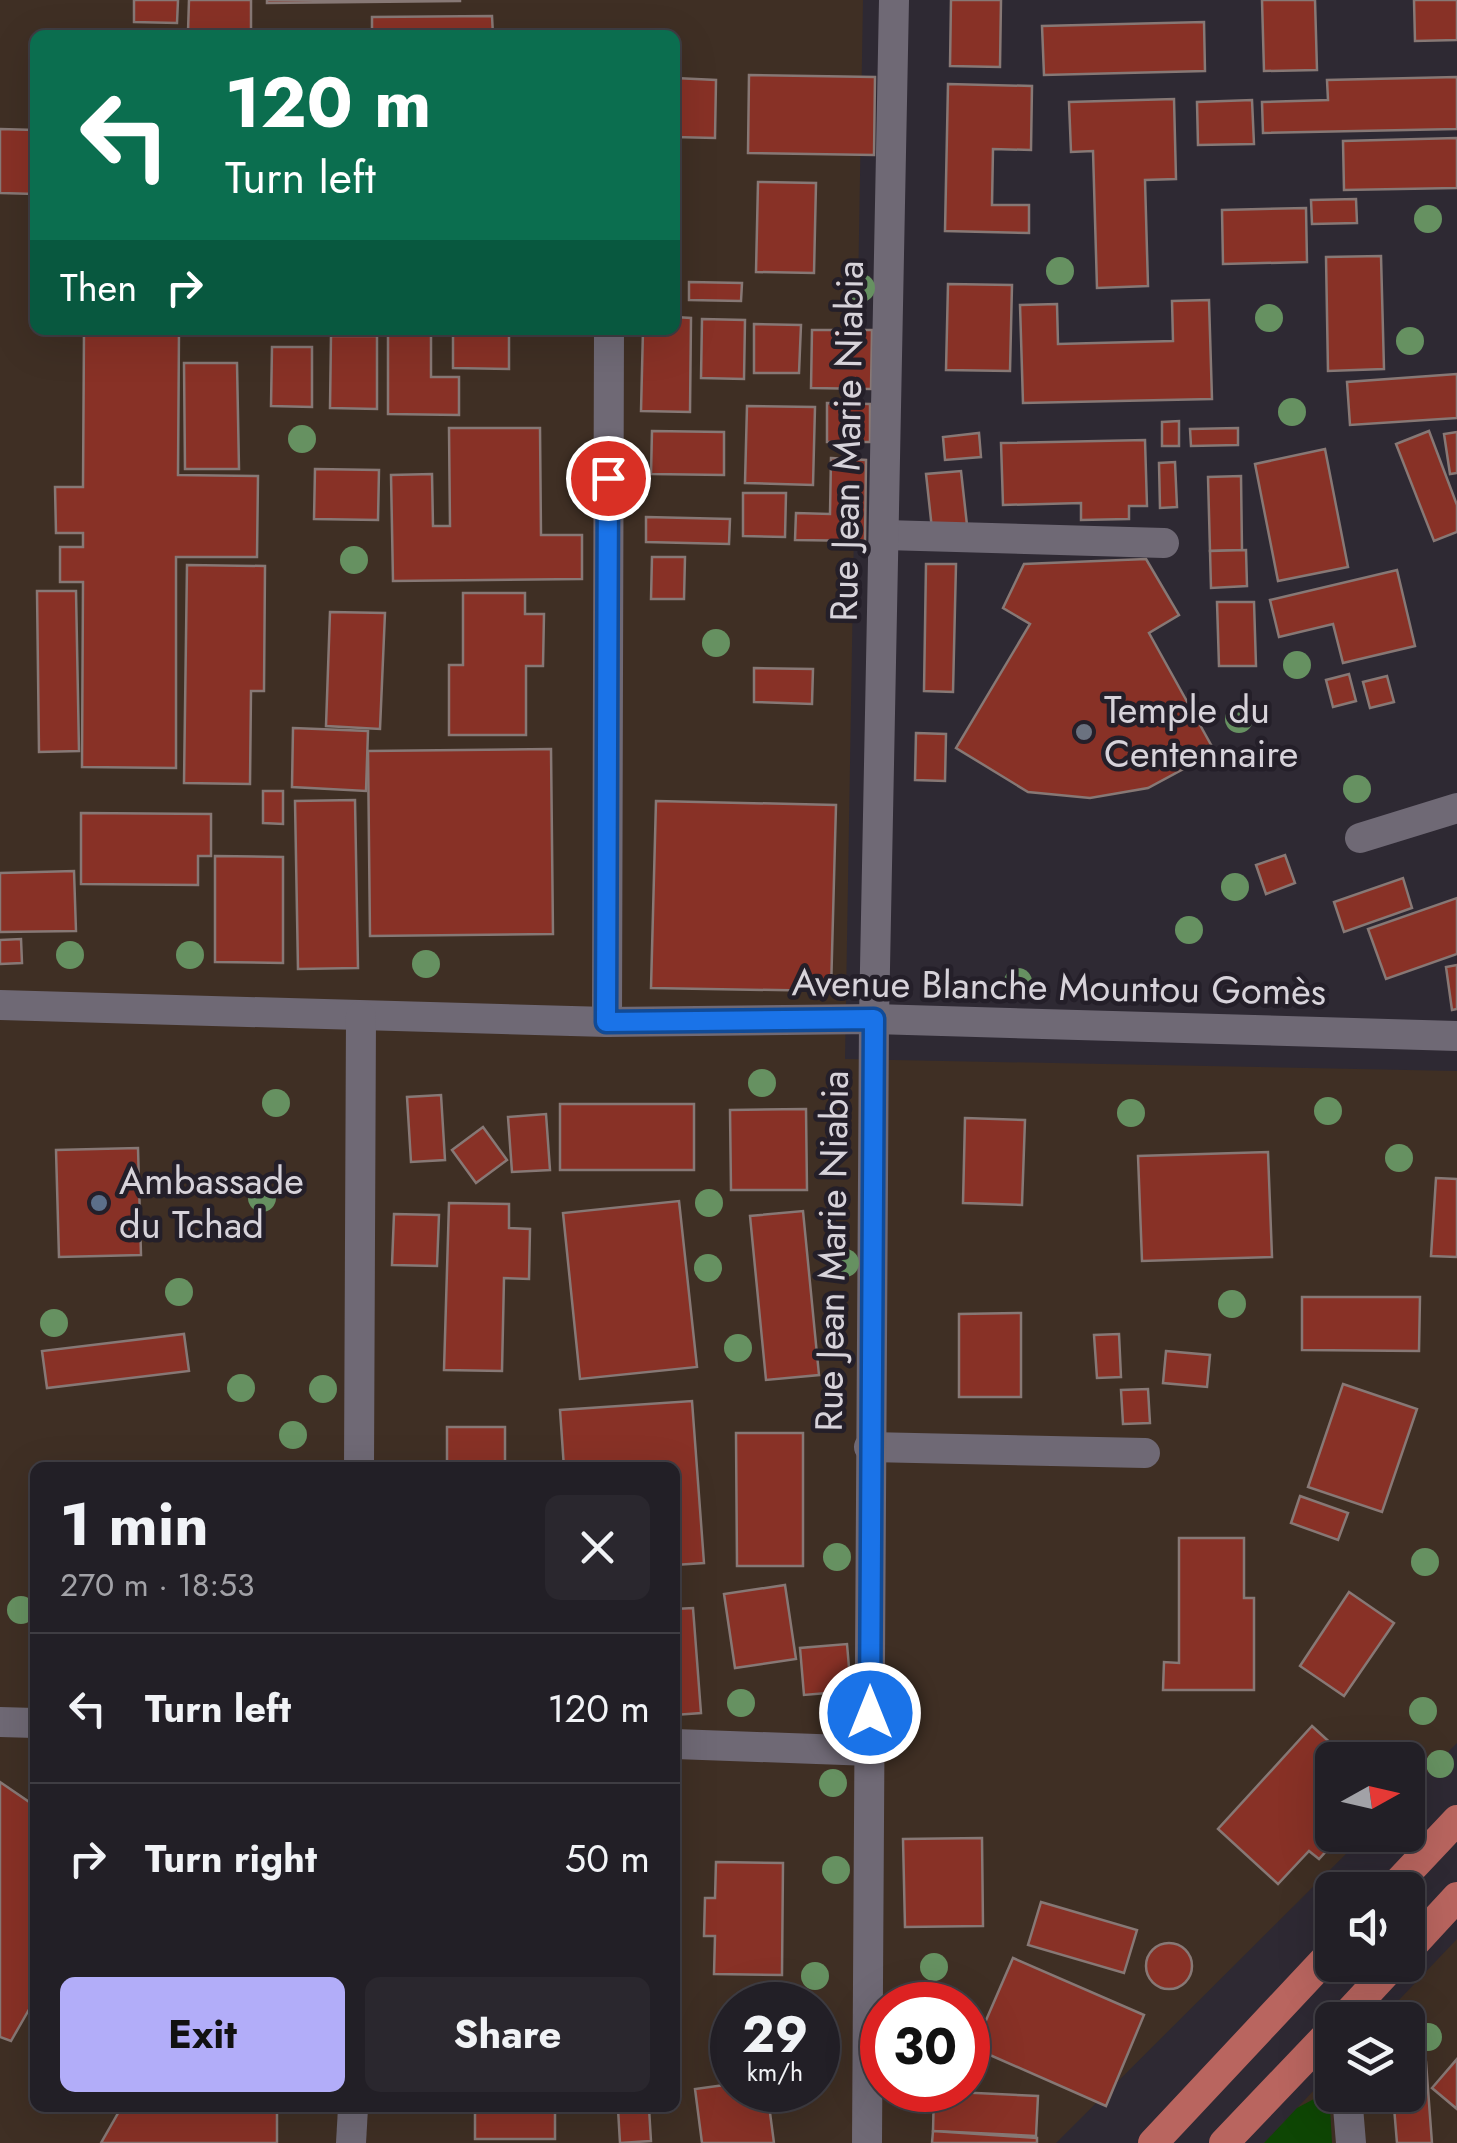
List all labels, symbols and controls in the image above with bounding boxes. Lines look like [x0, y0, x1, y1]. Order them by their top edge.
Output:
text: 120 m [225, 52, 431, 153]
icon: left [60, 70, 190, 200]
text: Turn left [225, 145, 376, 210]
text: Then [60, 260, 137, 315]
icon: right [157, 260, 212, 315]
street label: Rue Jean Marie Niabia [816, 260, 877, 622]
pin [566, 436, 651, 521]
icon: arrive [581, 451, 636, 506]
place label: Temple du Centennaire [1104, 682, 1298, 781]
marker: Temple du Centennaire [1073, 721, 1095, 743]
street label: Avenue Blanche Mountou Gomès [791, 954, 1327, 1019]
street label: Rue Jean Marie Niabia [801, 1070, 862, 1432]
place label: Ambassade du Tchad [119, 1153, 304, 1252]
marker: Ambassade du Tchad [88, 1192, 110, 1214]
text: 1 min [60, 1481, 209, 1568]
button: close [545, 1495, 650, 1600]
text: 270 m · 18:53 [60, 1562, 255, 1608]
position arrow [818, 1661, 922, 1765]
icon: left [60, 1681, 115, 1736]
text: Turn left [145, 1681, 291, 1736]
text: 120 m [547, 1681, 650, 1736]
north arrow [1315, 1742, 1425, 1852]
map controls [1315, 1742, 1425, 2112]
icon: right [60, 1831, 115, 1886]
text: Turn right [145, 1831, 317, 1886]
text: 50 m [565, 1831, 650, 1886]
button: sound [1315, 1872, 1425, 1982]
button: Exit [60, 1977, 345, 2092]
button: Share [365, 1977, 650, 2092]
speed limit sign: 30 [860, 1982, 990, 2112]
text: 29 [742, 1998, 808, 2071]
button: layers [1315, 2002, 1425, 2112]
text: km/h [747, 2054, 803, 2090]

